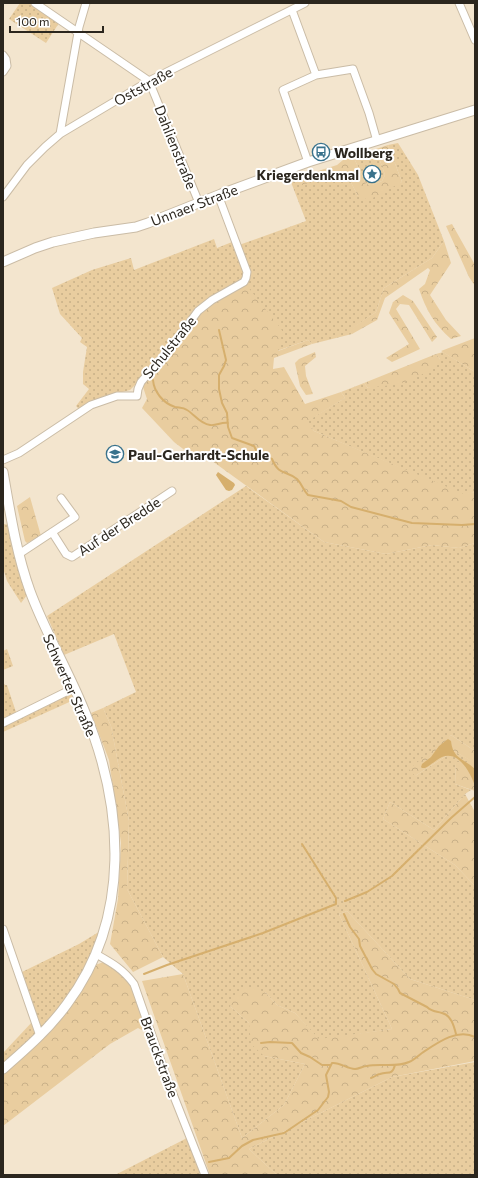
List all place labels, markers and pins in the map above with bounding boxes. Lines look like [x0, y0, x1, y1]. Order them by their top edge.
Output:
bus stop icon: Wollberg [311, 142, 331, 162]
place label: Wollberg [334, 144, 393, 161]
place icon: Kriegerdenkmal [362, 164, 382, 184]
place label: Kriegerdenkmal [257, 166, 359, 183]
school or university icon: Paul-Gerhardt-Schule [105, 444, 125, 464]
place label: Paul-Gerhardt-Schule [128, 446, 269, 463]

